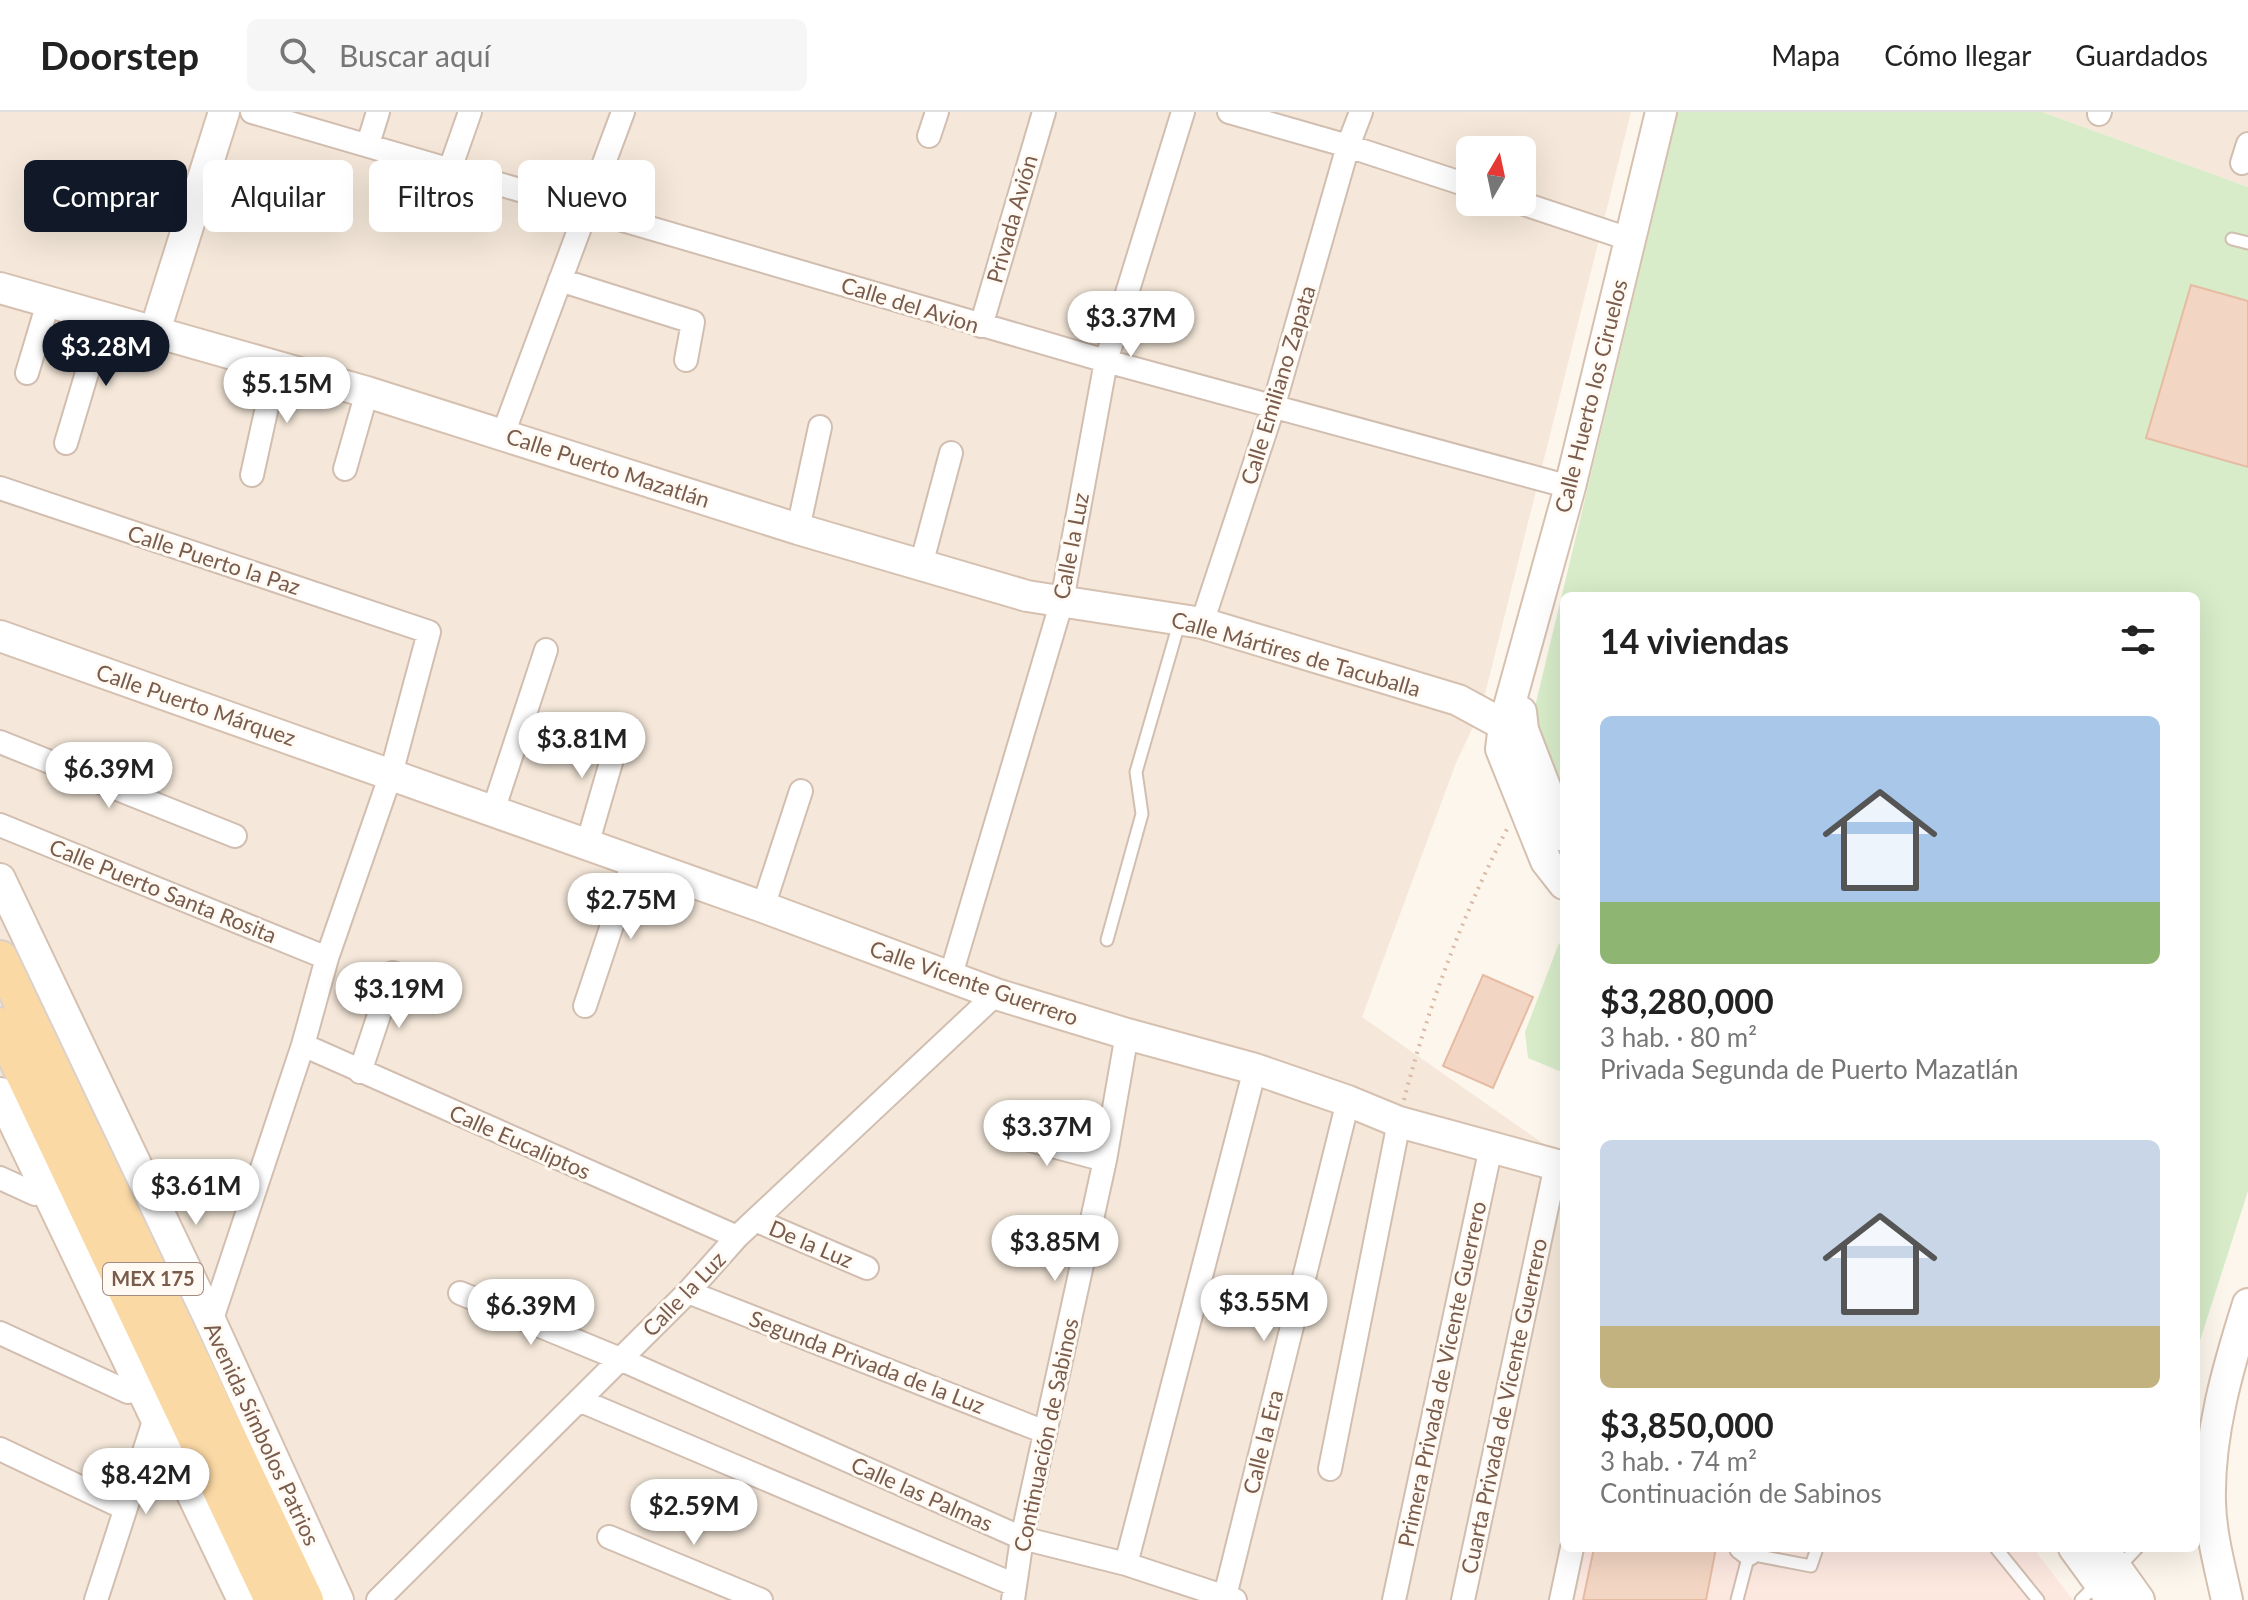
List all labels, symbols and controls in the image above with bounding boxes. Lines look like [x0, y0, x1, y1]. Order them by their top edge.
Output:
search box [247, 19, 807, 91]
text: Doorstep [40, 32, 199, 78]
icon: search [275, 33, 319, 77]
text: Buscar aquí [339, 37, 491, 73]
text: Mapa [1771, 38, 1840, 72]
text: Cómo llegar [1884, 38, 2031, 72]
text: Guardados [2075, 38, 2208, 72]
north arrow [1456, 136, 1536, 216]
map controls [1456, 136, 1536, 216]
street label: Privada Avión [980, 152, 1043, 286]
chip: Comprar [24, 160, 187, 232]
chip: Alquilar [203, 160, 353, 232]
chip: Filtros [369, 160, 502, 232]
chip: Nuevo [518, 160, 655, 232]
street label: Calle del Avion [838, 271, 982, 338]
street label: Calle Huerto los Ciruelos [1548, 276, 1633, 515]
street label: Calle Emiliano Zapata [1234, 282, 1321, 488]
pin: $3.37M [1066, 291, 1196, 359]
text: $3.37M [1085, 301, 1177, 333]
pin: $3.28M [41, 320, 171, 388]
text: $3.28M [60, 330, 152, 362]
pin: $5.15M [222, 357, 352, 425]
text: $5.15M [241, 367, 333, 399]
street label: Calle Puerto Mazatlán [503, 422, 713, 513]
street label: Calle la Luz [1047, 490, 1094, 601]
street label: Calle Puerto la Paz [125, 519, 304, 600]
street label: Calle Mártires de Tacuballa [1168, 605, 1424, 702]
icon: filters [2116, 618, 2160, 662]
text: 14 viviendas [1600, 620, 1789, 661]
street label: Calle Puerto Márquez [93, 658, 299, 751]
pin: $3.81M [517, 712, 647, 780]
text: $3.81M [536, 722, 628, 754]
pin: $6.39M [44, 742, 174, 810]
text: $6.39M [63, 752, 155, 784]
icon: home [1808, 768, 1952, 912]
street label: Calle Puerto Santa Rosita [46, 833, 281, 949]
pin: $2.75M [566, 873, 696, 941]
text: $2.75M [585, 883, 677, 915]
street label: Calle Vicente Guerrero [866, 934, 1082, 1031]
pin: $3.19M [334, 962, 464, 1030]
text: $3.19M [353, 972, 445, 1004]
text: $3,280,000 [1600, 980, 1774, 1021]
text: 3 hab. · 80 m² [1600, 1021, 1757, 1053]
text: Privada Segunda de Puerto Mazatlán [1600, 1053, 2019, 1085]
street label: Calle Eucaliptos [445, 1098, 595, 1185]
pin: $3.37M [982, 1100, 1112, 1168]
text: $3.37M [1001, 1110, 1093, 1142]
pin: $3.61M [131, 1159, 261, 1227]
text: $3.61M [150, 1169, 242, 1201]
icon: home [1808, 1192, 1952, 1336]
street label: Primera Privada de Vicente Guerrero [1392, 1199, 1491, 1549]
street label: De la Luz [765, 1214, 857, 1273]
pin: $3.85M [990, 1215, 1120, 1283]
text: $3.85M [1009, 1225, 1101, 1257]
street label: Cuarta Privada de Vicente Guerrero [1455, 1236, 1552, 1576]
street label: Calle la Luz [636, 1245, 731, 1342]
road number: MEX 175 [103, 1263, 203, 1295]
pin: $3.55M [1199, 1275, 1329, 1343]
pin: $6.39M [466, 1279, 596, 1347]
text: $3.55M [1218, 1285, 1310, 1317]
text: $6.39M [485, 1289, 577, 1321]
street label: Segunda Privada de la Luz [746, 1304, 989, 1419]
street label: Continuación de Sabinos [1008, 1315, 1084, 1554]
street label: Avenida Símbolos Patrios [199, 1318, 326, 1550]
street label: Calle la Era [1237, 1387, 1288, 1497]
text: $3,850,000 [1600, 1404, 1774, 1445]
text: 3 hab. · 74 m² [1600, 1445, 1757, 1477]
pin: $8.42M [81, 1448, 211, 1516]
street label: Calle las Palmas [847, 1450, 997, 1537]
text: $8.42M [100, 1458, 192, 1490]
text: Continuación de Sabinos [1600, 1477, 1882, 1509]
pin: $2.59M [629, 1479, 759, 1547]
text: $2.59M [648, 1489, 740, 1521]

